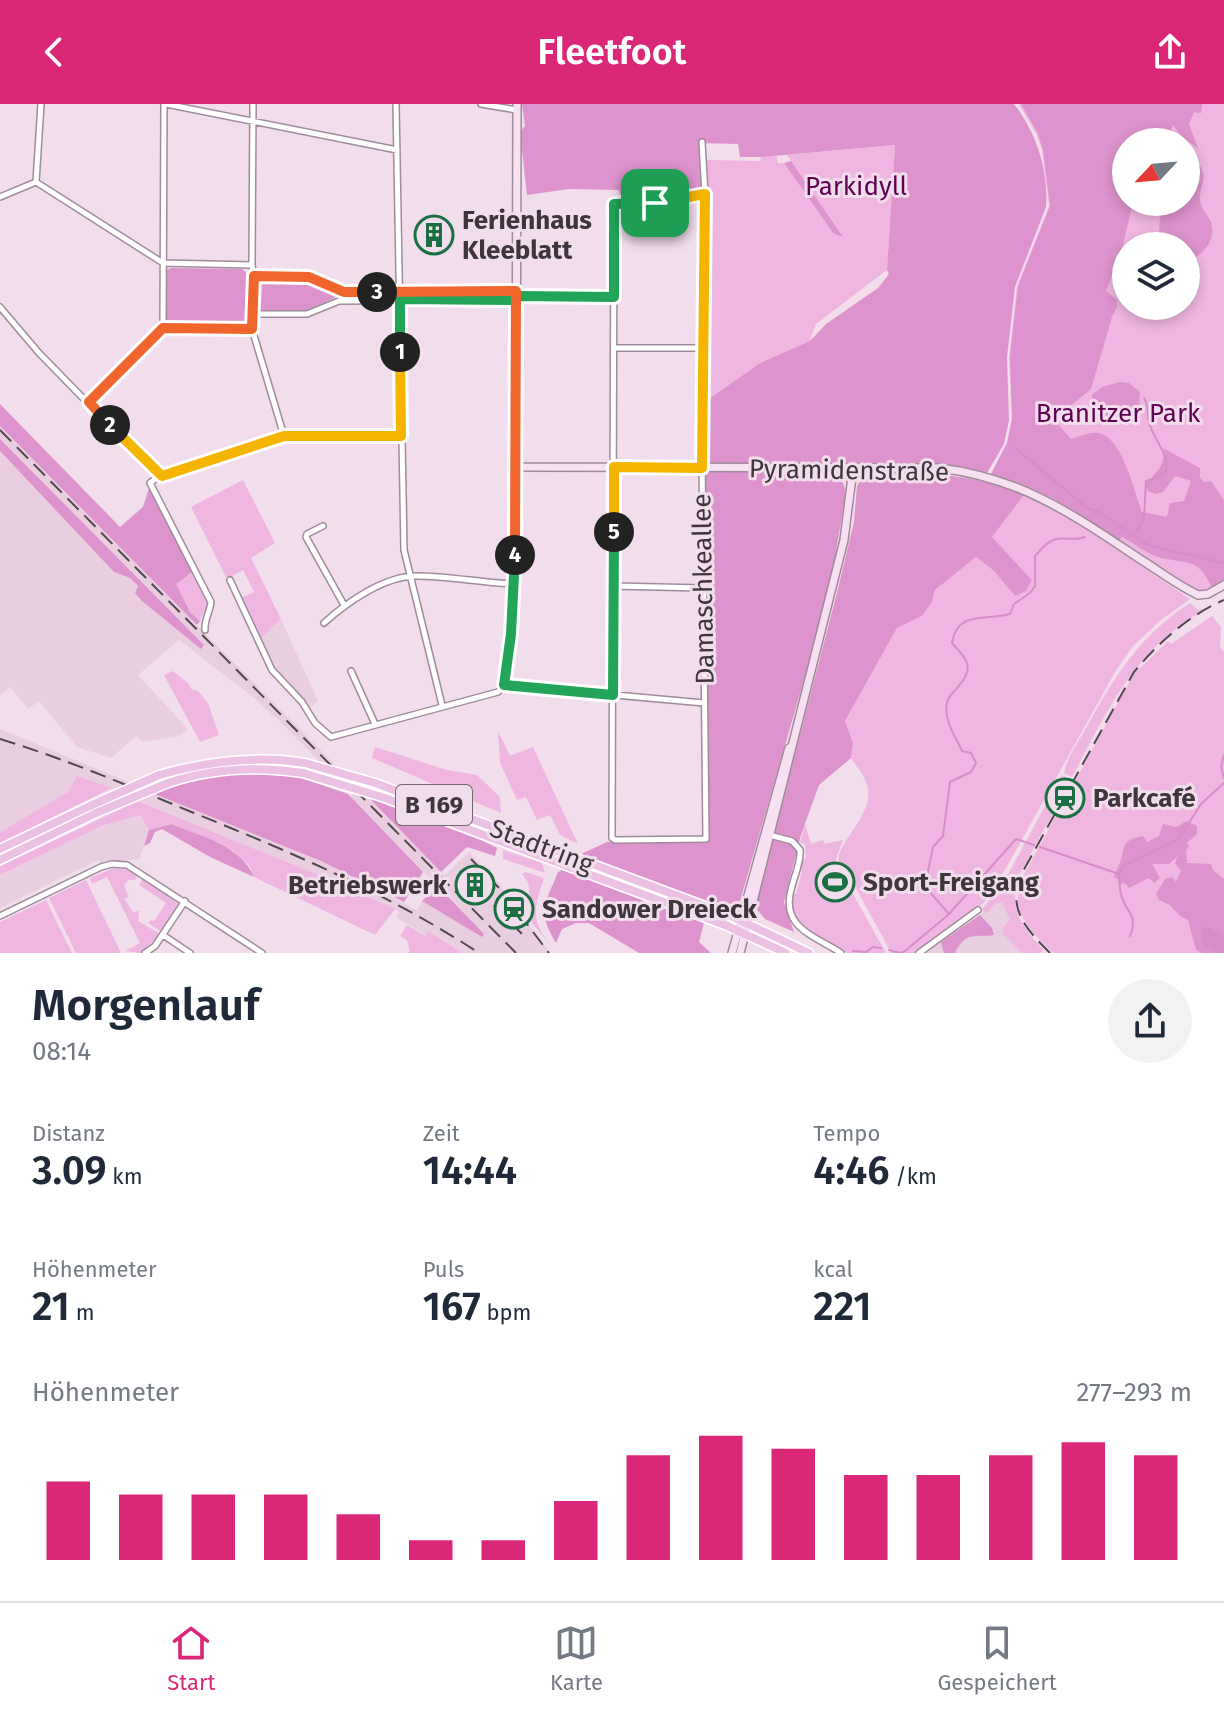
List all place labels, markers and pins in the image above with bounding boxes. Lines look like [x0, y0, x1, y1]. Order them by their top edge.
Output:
pin [621, 169, 689, 237]
place label: Ferienhaus Kleeblatt [462, 205, 592, 266]
building icon: Ferienhaus Kleeblatt [413, 214, 455, 256]
pin: 3 [357, 272, 397, 312]
pin: 1 [380, 332, 420, 372]
pin: 2 [90, 405, 130, 445]
pin: 5 [594, 512, 634, 552]
pin: 4 [495, 535, 535, 575]
station icon: Parkcafé [1044, 777, 1086, 819]
place label: Parkcafé [1093, 783, 1196, 814]
sports icon: Sport-Freigang [814, 861, 856, 903]
building icon: Betriebswerk [454, 864, 496, 906]
place label: Sport-Freigang [863, 867, 1040, 898]
place label: Betriebswerk [288, 870, 448, 901]
station icon: Sandower Dreieck [493, 888, 535, 930]
place label: Sandower Dreieck [542, 894, 757, 925]

